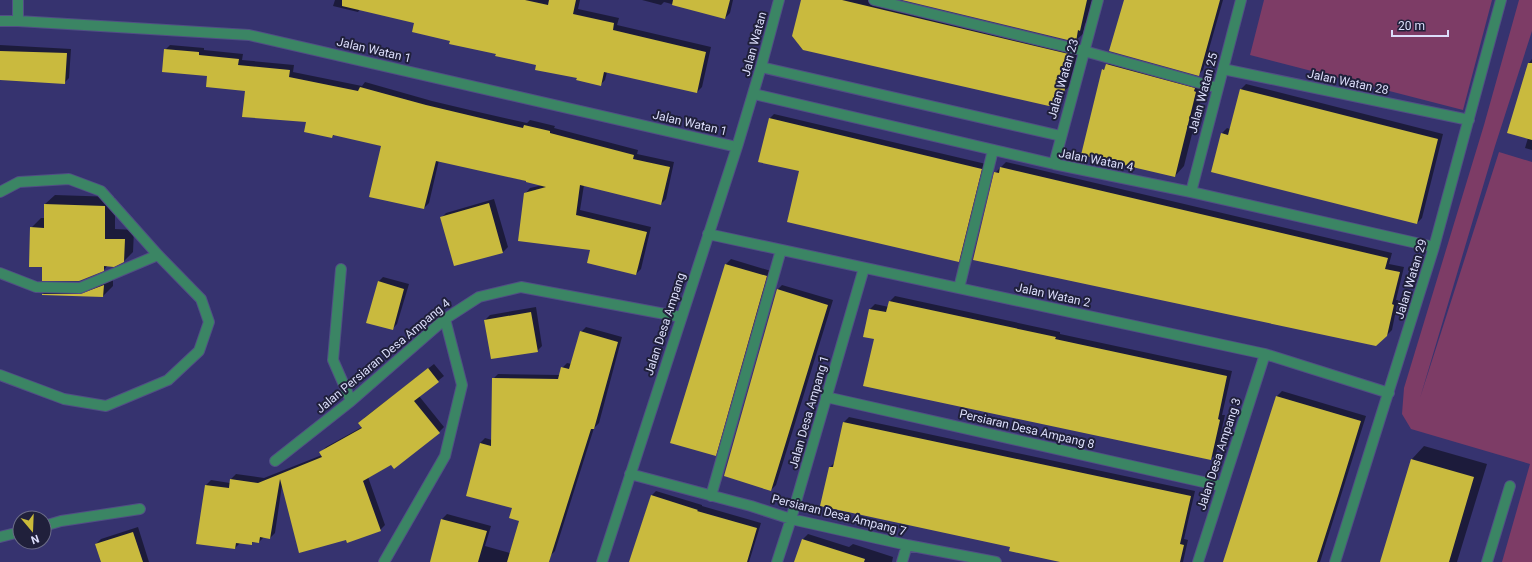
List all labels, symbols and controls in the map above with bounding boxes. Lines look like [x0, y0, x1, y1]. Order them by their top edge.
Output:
street label: Jalan Watan [739, 10, 769, 78]
scale bar [1392, 12, 1448, 38]
text: 20 m [1398, 19, 1425, 33]
street label: Jalan Watan 1 [335, 35, 413, 65]
street label: Jalan Watan 23 [1045, 37, 1081, 121]
street label: Jalan Watan 25 [1186, 51, 1221, 135]
street label: Jalan Watan 28 [1306, 67, 1390, 97]
street label: Jalan Watan 1 [651, 108, 729, 138]
street label: Jalan Watan 4 [1057, 146, 1135, 174]
street label: Jalan Watan 29 [1392, 237, 1430, 321]
street label: Jalan Desa Ampang [642, 271, 688, 377]
street label: Jalan Watan 2 [1014, 280, 1092, 310]
street label: Jalan Persiaran Desa Ampang 4 [313, 296, 453, 416]
street label: Jalan Desa Ampang 1 [786, 354, 832, 470]
street label: Jalan Desa Ampang 3 [1194, 396, 1244, 512]
street label: Persiaran Desa Ampang 8 [958, 407, 1096, 451]
street label: Persiaran Desa Ampang 7 [770, 491, 908, 539]
north arrow [12, 510, 52, 550]
text: N [29, 532, 41, 546]

